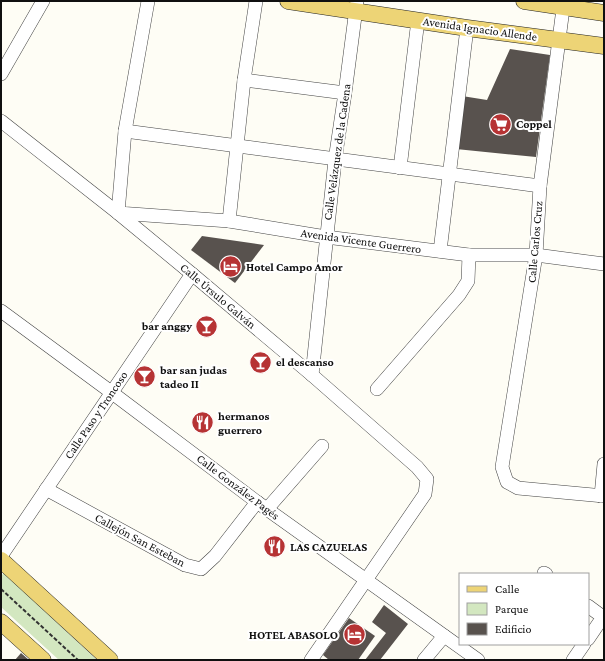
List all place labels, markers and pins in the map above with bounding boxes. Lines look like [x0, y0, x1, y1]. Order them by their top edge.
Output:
supermarket icon: Coppel [487, 111, 513, 137]
place label: Coppel [516, 117, 552, 131]
hotel icon: Hotel Campo Amor [217, 254, 243, 280]
place label: Hotel Campo Amor [246, 260, 343, 274]
bar icon: bar anggy [194, 313, 220, 339]
place label: bar anggy [141, 319, 192, 333]
bar icon: el descanso [247, 349, 273, 375]
place label: el descanso [276, 355, 334, 369]
place label: bar san judas tadeo II [159, 363, 227, 391]
bar icon: bar san judas tadeo II [132, 364, 158, 390]
place label: hermanos guerrero [218, 409, 269, 437]
restaurant icon: hermanos guerrero [189, 410, 215, 436]
restaurant icon: LAS CAZUELAS [261, 534, 287, 560]
place label: LAS CAZUELAS [290, 540, 367, 554]
hotel icon: HOTEL ABASOLO [341, 622, 367, 648]
place label: HOTEL ABASOLO [249, 628, 338, 642]

